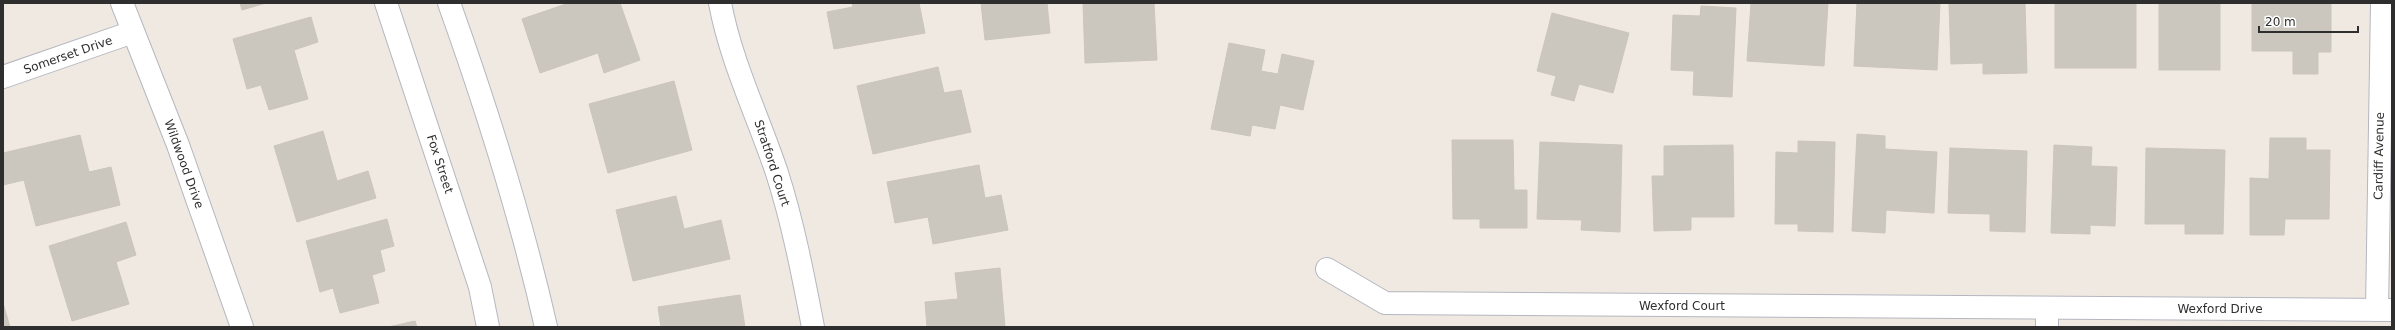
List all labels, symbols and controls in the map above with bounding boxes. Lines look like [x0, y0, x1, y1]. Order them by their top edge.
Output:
scale bar [2259, 8, 2358, 34]
text: 20 m [2265, 15, 2296, 29]
street label: Somerset Drive [22, 33, 114, 77]
street label: Cardiff Avenue [2371, 112, 2387, 200]
street label: Wildwood Drive [161, 118, 207, 210]
street label: Stratford Court [751, 118, 793, 208]
street label: Fox Street [424, 133, 456, 195]
street label: Wexford Court [1639, 299, 1725, 313]
street label: Wexford Drive [2177, 302, 2263, 316]

